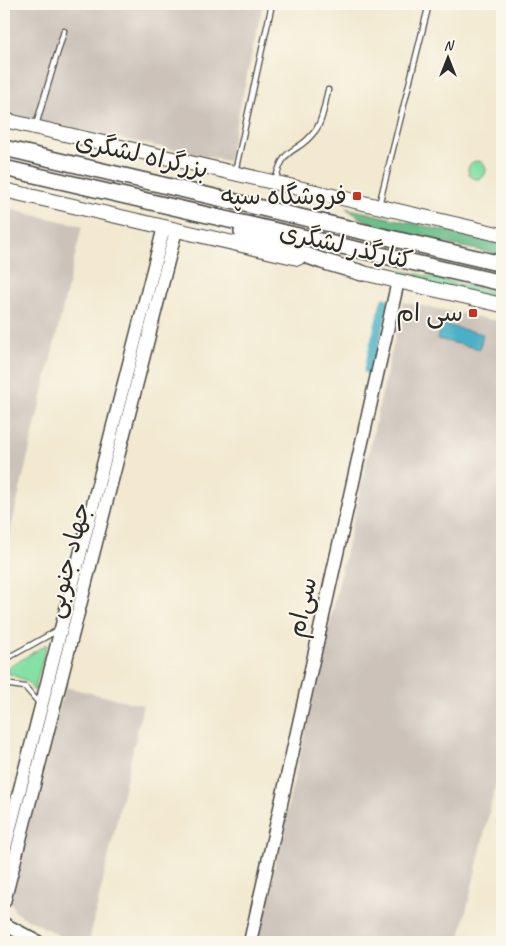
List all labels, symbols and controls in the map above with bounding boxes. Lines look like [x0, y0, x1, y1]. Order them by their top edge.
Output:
north arrow [424, 32, 474, 82]
text: N [444, 37, 455, 54]
street label: بزرگراه لشگری [72, 124, 212, 186]
place label: فروشگاه سپه [221, 180, 347, 212]
marker: فروشگاه سپه [351, 190, 363, 202]
street label: کنارگذر لشگری [277, 215, 415, 277]
place label: سی ام [396, 297, 463, 331]
marker: سی ام [467, 307, 479, 319]
street label: جهاد جنوبی [38, 499, 98, 621]
street label: سی‌ام [280, 574, 326, 641]

